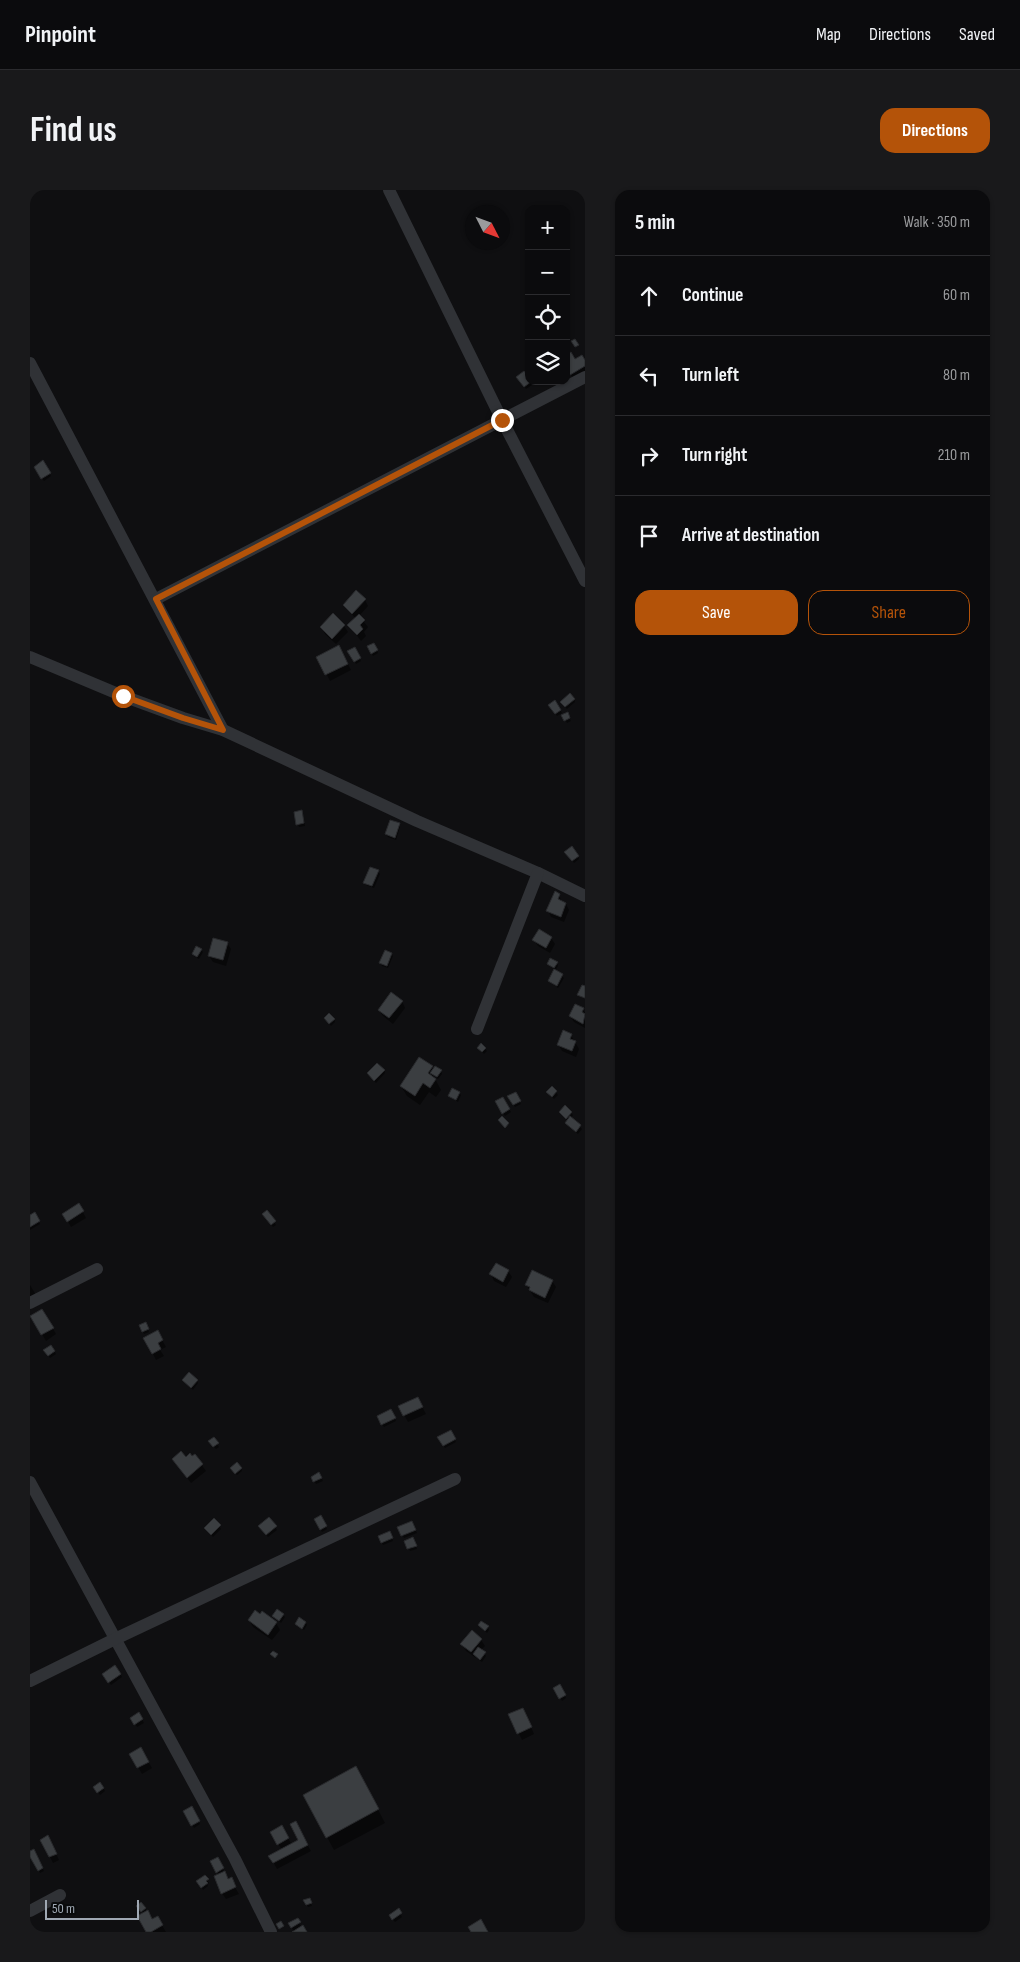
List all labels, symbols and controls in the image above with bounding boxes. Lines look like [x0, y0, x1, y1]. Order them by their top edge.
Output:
text: Pinpoint [25, 20, 96, 49]
text: Map [816, 24, 841, 45]
text: Directions [869, 24, 931, 45]
text: Saved [959, 24, 995, 45]
button: Directions [880, 108, 990, 153]
text: Find us [30, 109, 117, 152]
north arrow [465, 205, 510, 250]
map controls [525, 205, 570, 385]
button: + [525, 205, 570, 250]
text: 5 min [635, 210, 675, 235]
text: Walk · 350 m [903, 213, 970, 232]
button: − [525, 250, 570, 295]
icon: ahead [635, 282, 663, 310]
text: Continue [682, 284, 743, 307]
text: 60 m [943, 286, 970, 305]
button: locate [525, 295, 570, 340]
button: layers [525, 340, 570, 385]
icon: left [635, 362, 663, 390]
text: Turn left [682, 364, 739, 387]
text: 80 m [943, 366, 970, 385]
route end [491, 409, 514, 432]
icon: right [635, 442, 663, 470]
text: Turn right [682, 444, 747, 467]
text: 210 m [938, 446, 970, 465]
icon: arrive [635, 522, 663, 550]
text: Arrive at destination [682, 524, 820, 547]
button: Save [635, 590, 798, 635]
button: Share [808, 590, 970, 635]
route start [112, 685, 135, 708]
scale bar [45, 1897, 139, 1920]
text: 50 m [52, 1900, 75, 1917]

